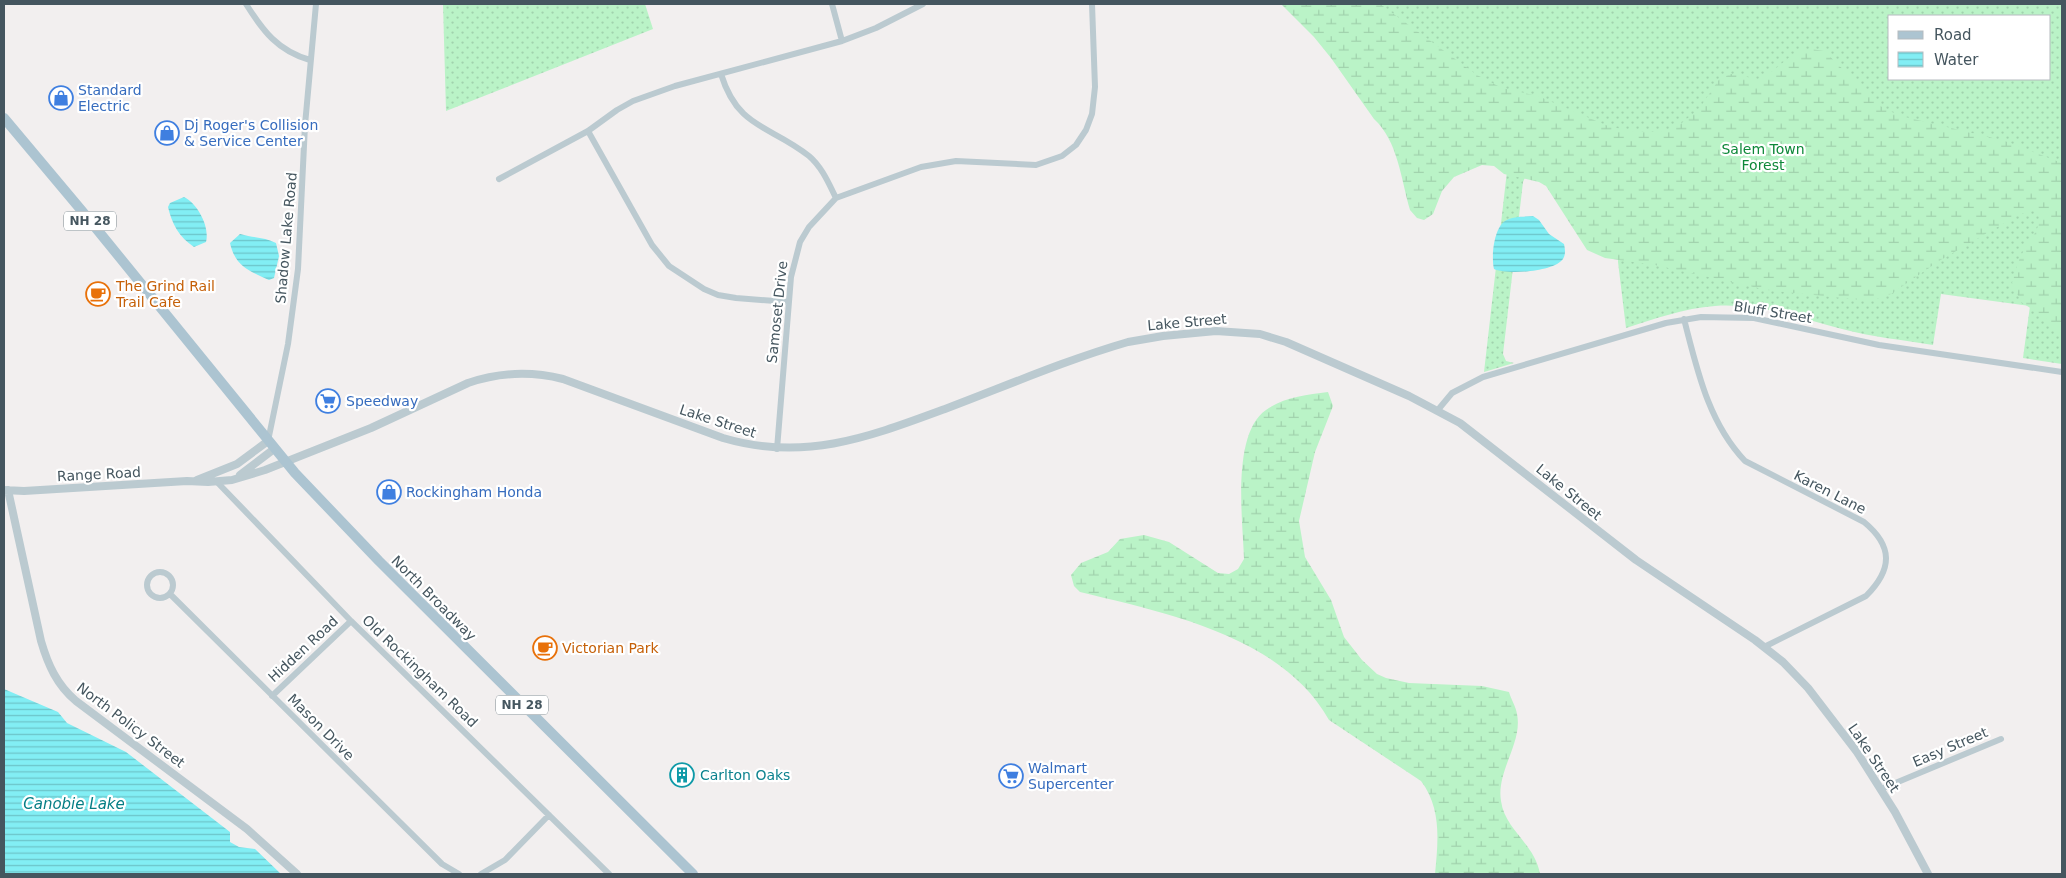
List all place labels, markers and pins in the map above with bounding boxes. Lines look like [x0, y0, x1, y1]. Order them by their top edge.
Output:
place label: Standard Electric [78, 82, 142, 114]
shop icon: Standard Electric [48, 85, 74, 111]
place label: Dj Roger's Collision & Service Center [184, 117, 318, 149]
shop icon: Dj Roger's Collision & Service Center [154, 120, 180, 146]
place label: The Grind Rail Trail Cafe [115, 278, 215, 310]
cafe icon: The Grind Rail Trail Cafe [85, 281, 111, 307]
supermarket icon: Speedway [315, 388, 341, 414]
place label: Speedway [346, 393, 418, 409]
shop icon: Rockingham Honda [376, 479, 402, 505]
place label: Rockingham Honda [406, 484, 542, 500]
cafe icon: Victorian Park [532, 635, 558, 661]
place label: Victorian Park [562, 640, 660, 656]
place label: Walmart Supercenter [1028, 760, 1114, 792]
building icon: Carlton Oaks [669, 762, 695, 788]
supermarket icon: Walmart Supercenter [998, 763, 1024, 789]
place label: Carlton Oaks [700, 767, 790, 783]

